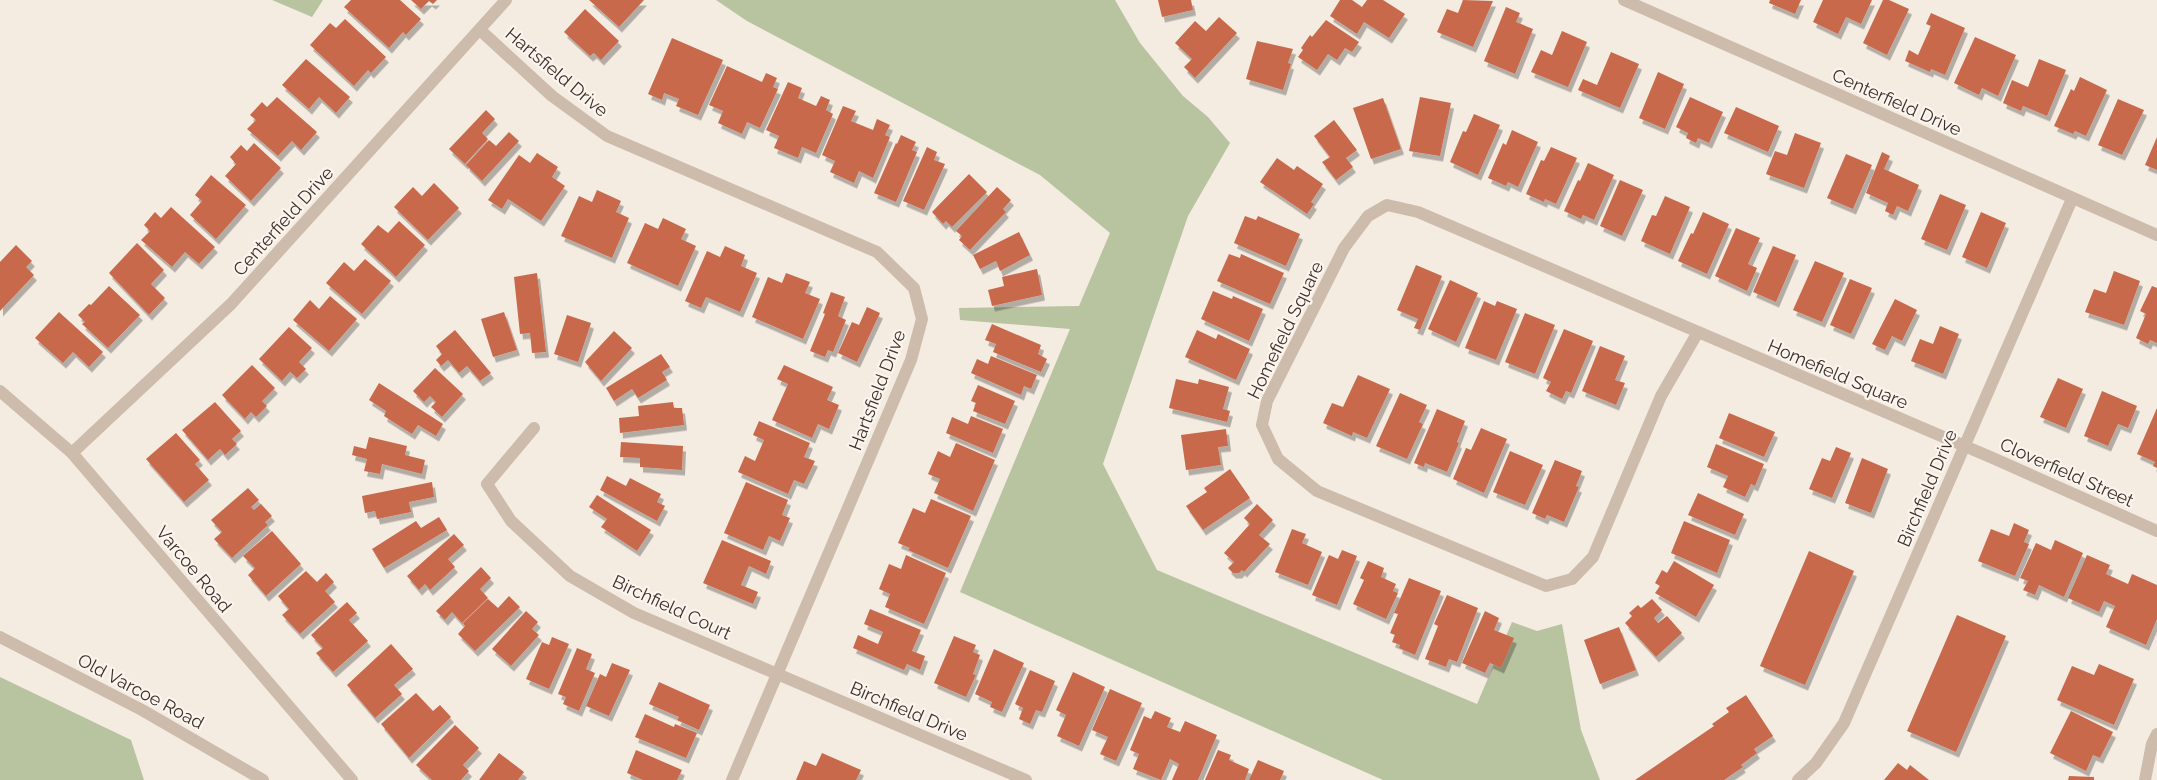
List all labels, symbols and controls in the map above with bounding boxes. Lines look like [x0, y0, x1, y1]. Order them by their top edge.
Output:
street label: Hartsfield Drive [501, 23, 613, 121]
street label: Centerfield Drive [1829, 64, 1965, 140]
street label: Centerfield Drive [229, 162, 338, 280]
street label: Homefield Square [1243, 257, 1328, 402]
street label: Hartsfield Drive [844, 326, 910, 453]
street label: Homefield Square [1765, 335, 1912, 413]
street label: Birchfield Drive [1893, 426, 1961, 550]
street label: Cloverfield Street [1997, 433, 2137, 511]
street label: Varcoe Road [152, 522, 236, 616]
street label: Birchfield Court [609, 570, 735, 644]
street label: Old Varcoe Road [74, 649, 208, 733]
street label: Birchfield Drive [847, 677, 971, 745]

